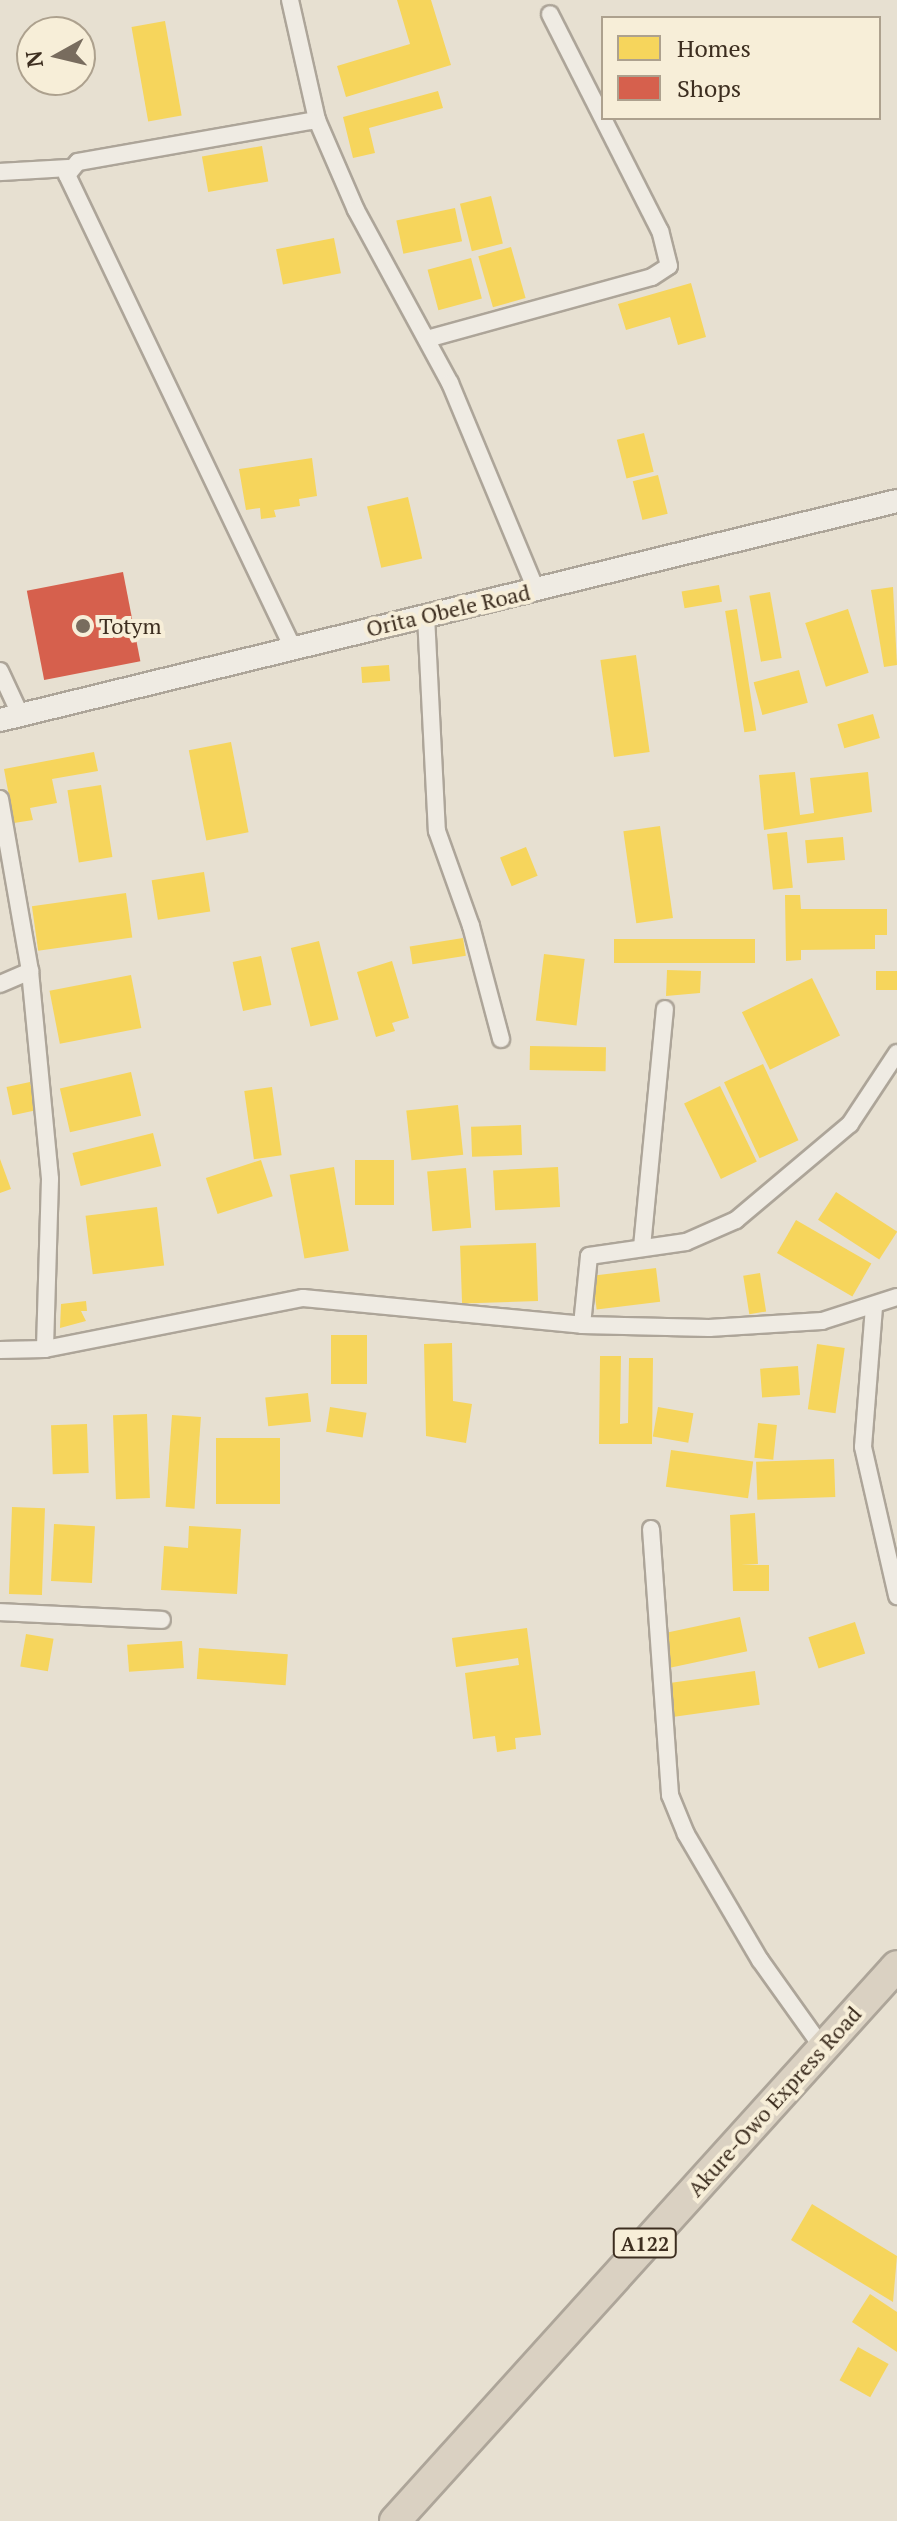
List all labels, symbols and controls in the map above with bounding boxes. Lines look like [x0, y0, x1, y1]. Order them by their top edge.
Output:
north arrow [16, 16, 96, 96]
legend [601, 16, 881, 120]
text: Homes [677, 32, 751, 64]
text: N [18, 49, 49, 69]
text: Shops [677, 72, 741, 104]
street label: Orita Obele Road [363, 578, 533, 642]
place label: Totym [99, 613, 161, 639]
marker: Totym [74, 617, 92, 635]
street label: Akure-Owo Express Road [682, 2000, 866, 2202]
road number: A122 [611, 2227, 679, 2259]

